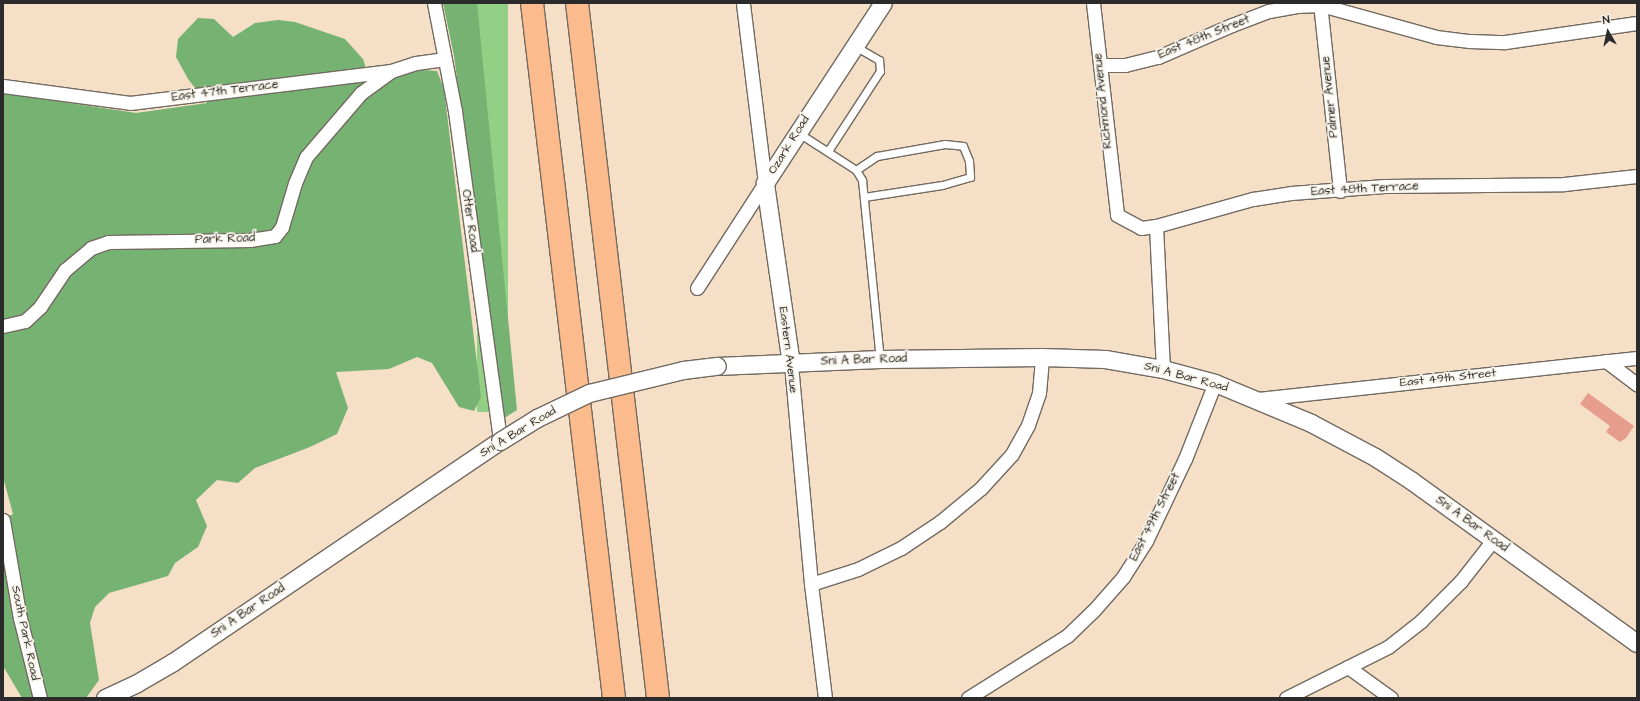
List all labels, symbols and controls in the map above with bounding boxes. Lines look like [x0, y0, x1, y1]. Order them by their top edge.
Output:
street label: East 48th Street [1156, 12, 1252, 62]
north arrow [1588, 12, 1628, 52]
text: N [1601, 12, 1611, 28]
street label: Richmond Avenue [1091, 53, 1115, 149]
street label: Palmer Avenue [1319, 56, 1341, 138]
street label: East 47th Terrace [171, 77, 279, 105]
street label: Ozark Road [765, 113, 813, 177]
street label: East 48th Terrace [1311, 179, 1419, 199]
street label: Otter Road [458, 189, 482, 253]
street label: Park Road [195, 231, 255, 247]
street label: Eastern Avenue [776, 306, 800, 394]
street label: Sni A Bar Road [821, 351, 907, 369]
street label: Sni A Bar Road [1142, 359, 1230, 395]
street label: East 49th Street [1399, 366, 1497, 390]
street label: Sni A Bar Road [477, 404, 559, 460]
street label: East 49th Street [1127, 471, 1183, 563]
street label: Sni A Bar Road [1433, 493, 1511, 555]
street label: Sni A Bar Road [208, 581, 288, 641]
street label: South Park Road [8, 584, 42, 682]

